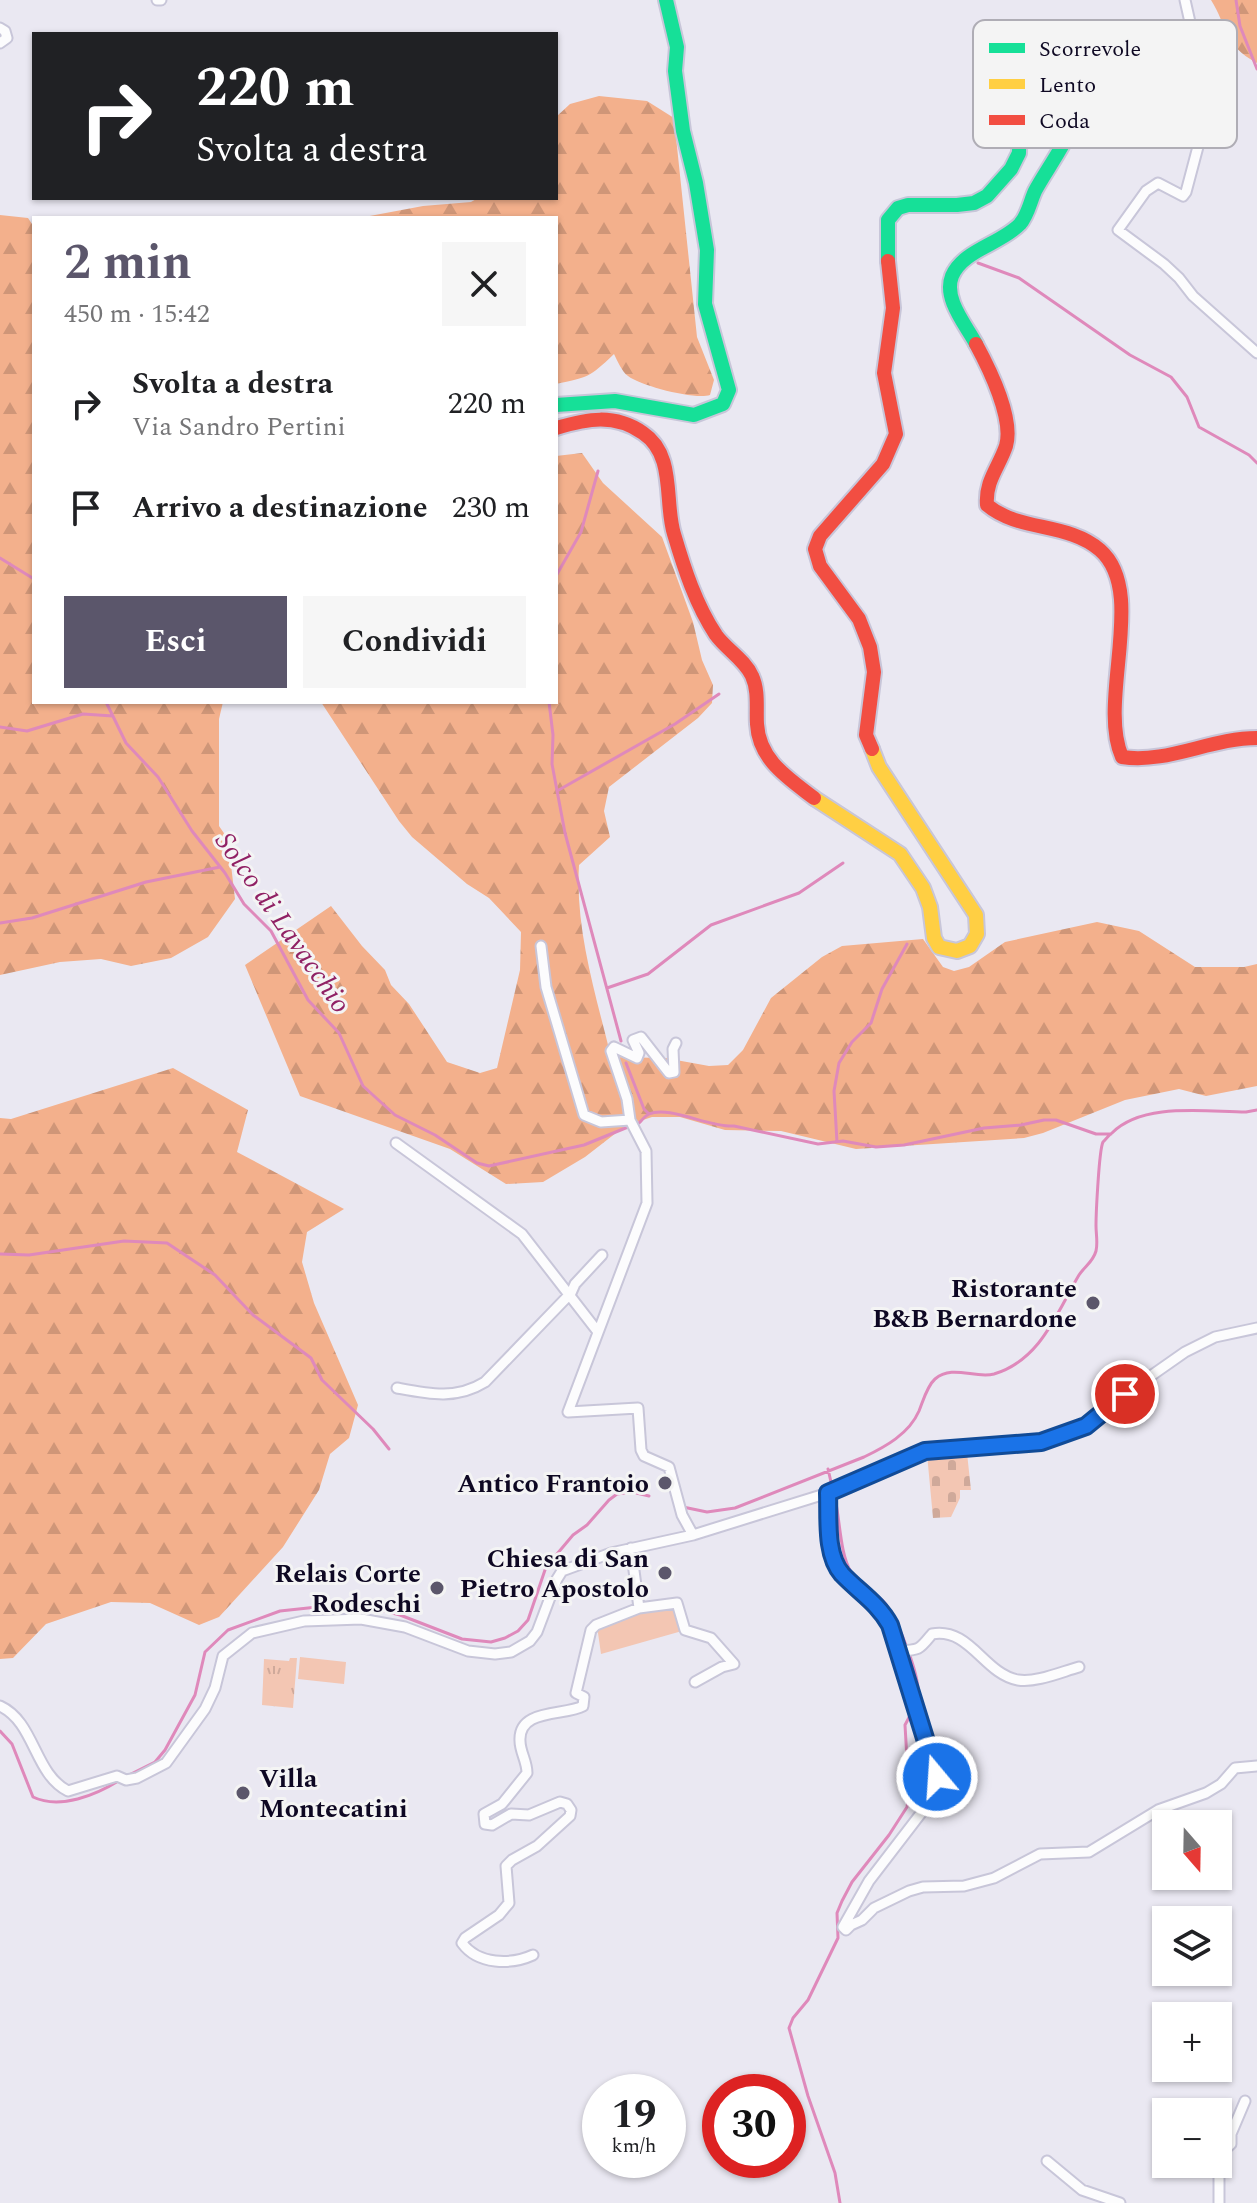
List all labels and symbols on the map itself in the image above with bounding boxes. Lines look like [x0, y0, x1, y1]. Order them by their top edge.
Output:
legend [973, 20, 1237, 148]
text: Scorrevole [1039, 33, 1141, 66]
text: Lento [1039, 69, 1096, 102]
text: Coda [1039, 105, 1090, 138]
water label: Solco di Lavacchio [204, 823, 362, 1023]
place label: Ristorante B&B Bernardone [872, 1269, 1077, 1339]
marker: Ristorante B&B Bernardone [1084, 1294, 1102, 1312]
pin [1091, 1360, 1159, 1428]
place label: Antico Frantoio [457, 1464, 649, 1504]
marker: Antico Frantoio [656, 1474, 674, 1492]
place label: Chiesa di San Pietro Apostolo [460, 1539, 649, 1609]
place label: Relais Corte Rodeschi [274, 1554, 421, 1624]
marker: Chiesa di San Pietro Apostolo [656, 1564, 674, 1582]
marker: Relais Corte Rodeschi [428, 1579, 446, 1597]
position arrow [895, 1735, 979, 1819]
place label: Villa Montecatini [259, 1759, 408, 1829]
marker: Villa Montecatini [234, 1784, 252, 1802]
north arrow [1152, 1810, 1232, 1890]
speed limit sign: 30 [702, 2074, 806, 2178]

